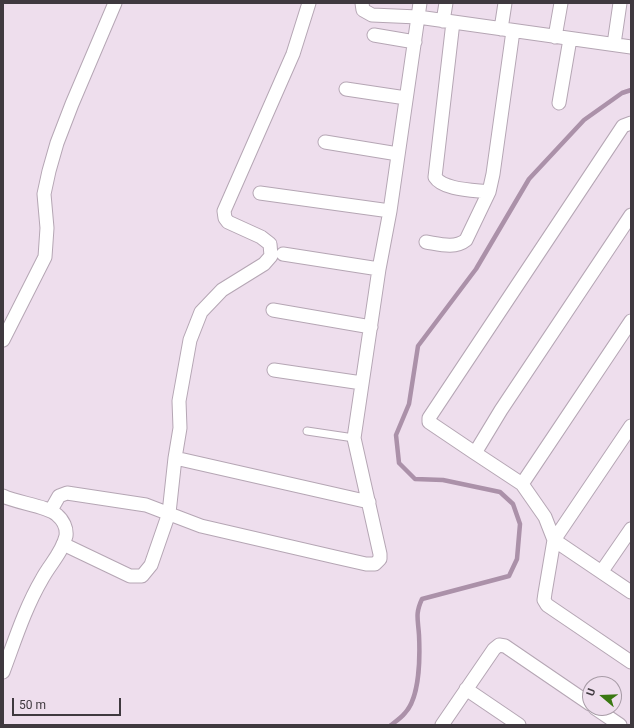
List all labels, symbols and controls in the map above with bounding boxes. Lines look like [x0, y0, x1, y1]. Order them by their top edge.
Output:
north arrow [582, 676, 622, 716]
text: U [584, 687, 598, 698]
scale bar [14, 690, 123, 716]
text: 50 m [19, 698, 46, 712]

